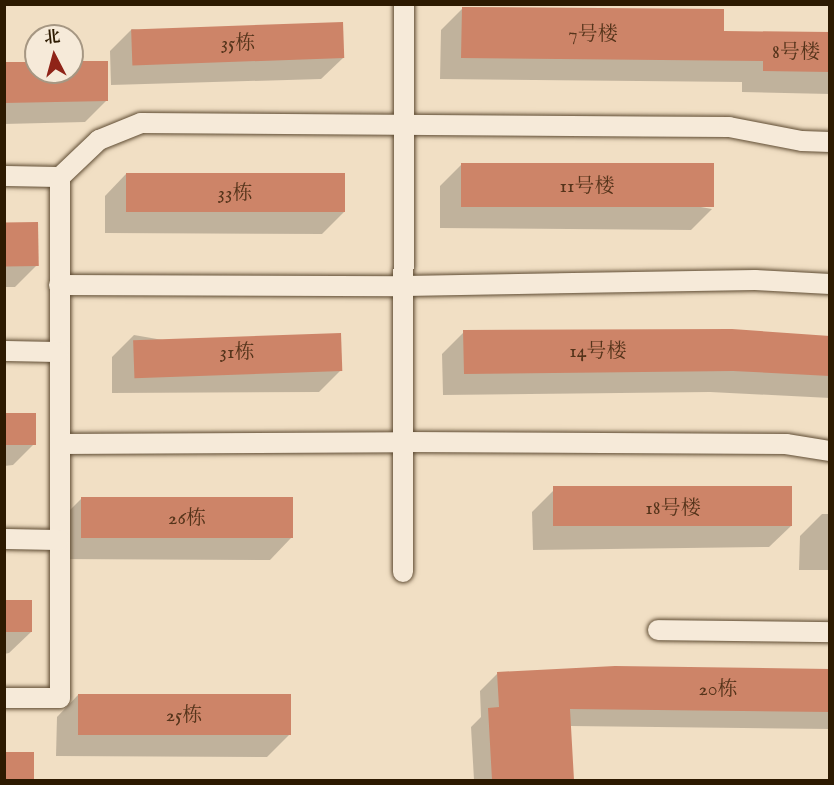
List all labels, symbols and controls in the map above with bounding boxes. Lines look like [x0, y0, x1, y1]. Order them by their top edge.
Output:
house number: 7号楼 [568, 22, 618, 46]
north arrow [24, 24, 84, 84]
text: 北 [43, 27, 61, 49]
house number: 35栋 [221, 31, 255, 55]
house number: 8号楼 [772, 40, 820, 64]
house number: 11号楼 [560, 174, 614, 198]
house number: 33栋 [218, 181, 252, 205]
house number: 14号楼 [569, 339, 627, 363]
house number: 31栋 [220, 340, 254, 364]
house number: 18号楼 [645, 496, 701, 520]
house number: 26栋 [168, 506, 206, 530]
house number: 20栋 [698, 677, 738, 701]
house number: 25栋 [166, 703, 202, 727]

